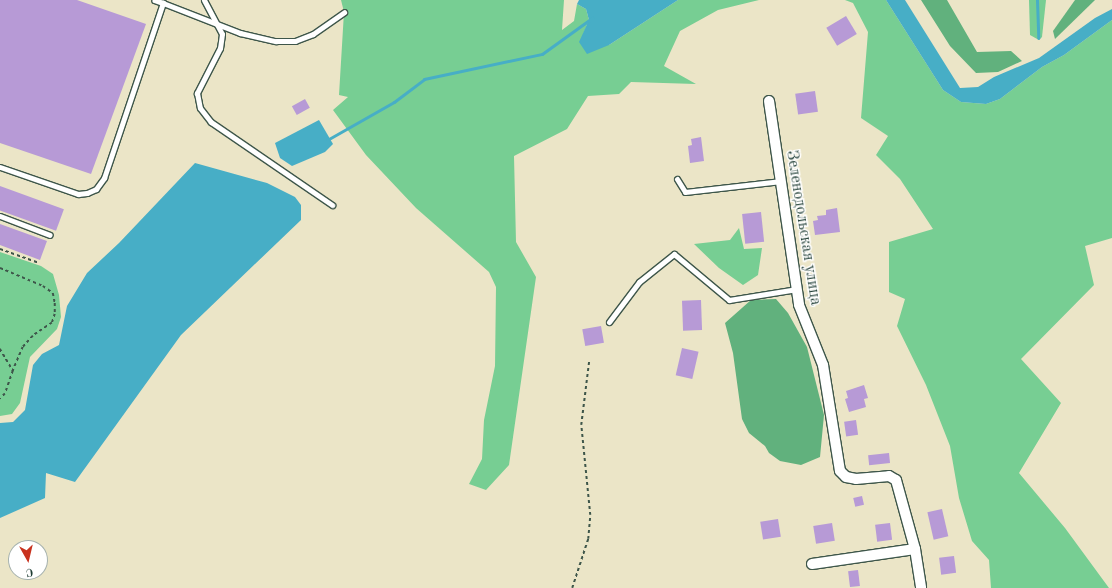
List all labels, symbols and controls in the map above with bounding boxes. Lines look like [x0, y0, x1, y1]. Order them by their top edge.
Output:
street label: Зеленодольская улица [781, 149, 825, 307]
north arrow [8, 540, 48, 580]
text: С [25, 565, 34, 577]

